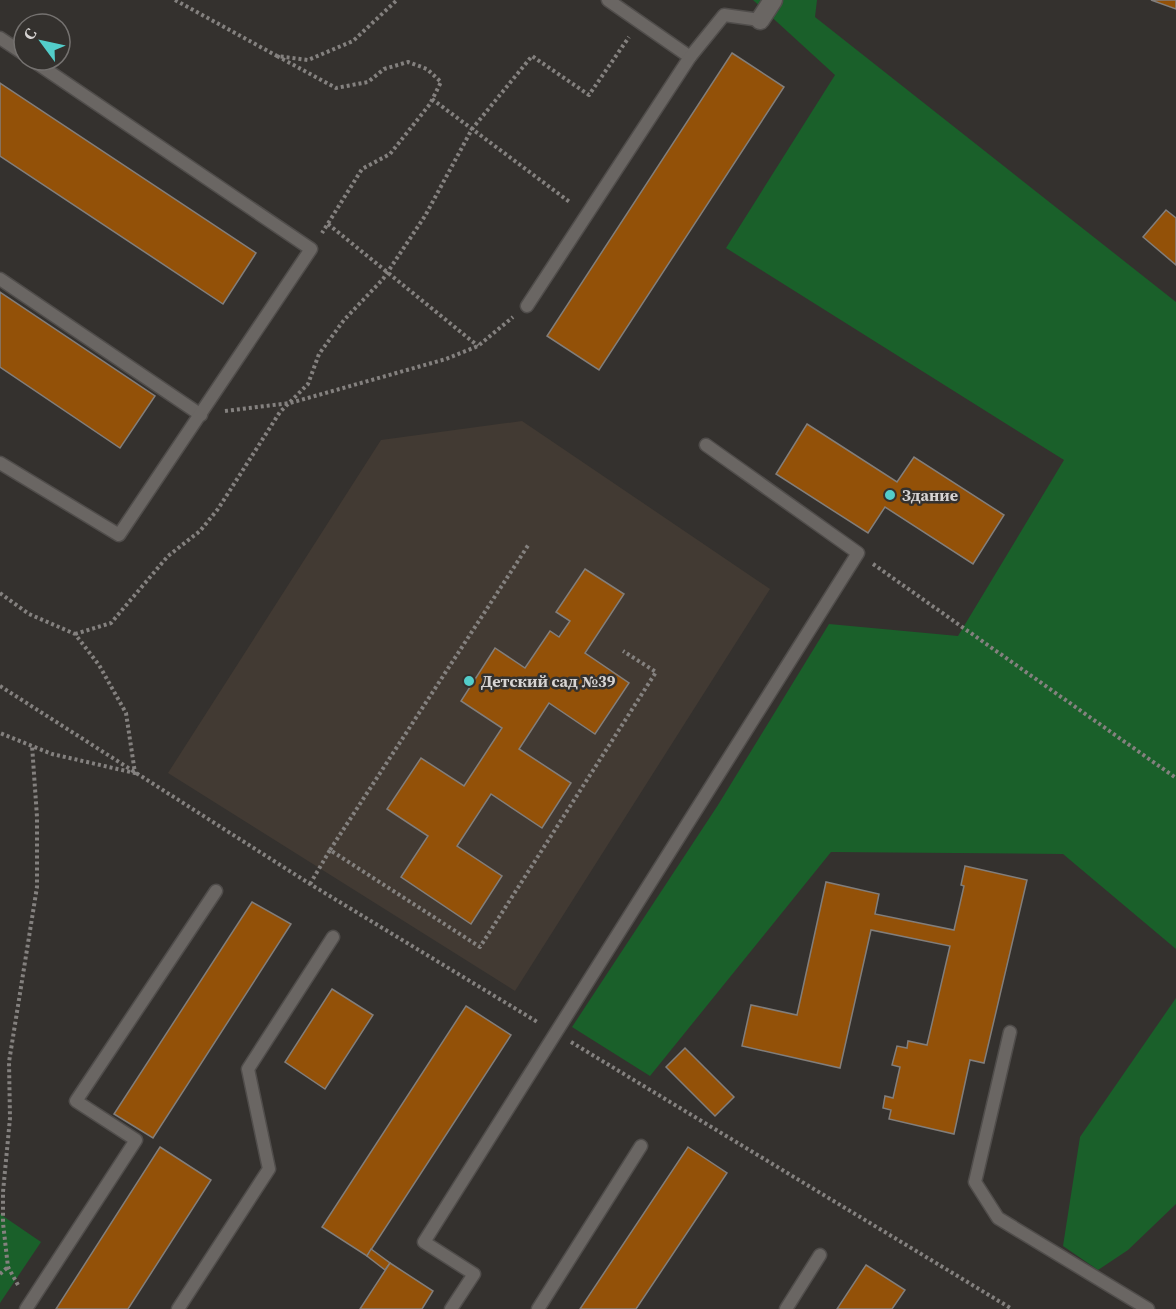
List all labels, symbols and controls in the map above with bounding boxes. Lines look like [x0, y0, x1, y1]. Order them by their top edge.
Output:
north arrow [12, 12, 72, 72]
text: С [17, 24, 41, 44]
place label: Здание [902, 484, 958, 506]
marker: Здание [883, 488, 897, 502]
place label: Детский сад №39 [481, 670, 616, 692]
marker: Детский сад №39 [462, 674, 476, 688]

